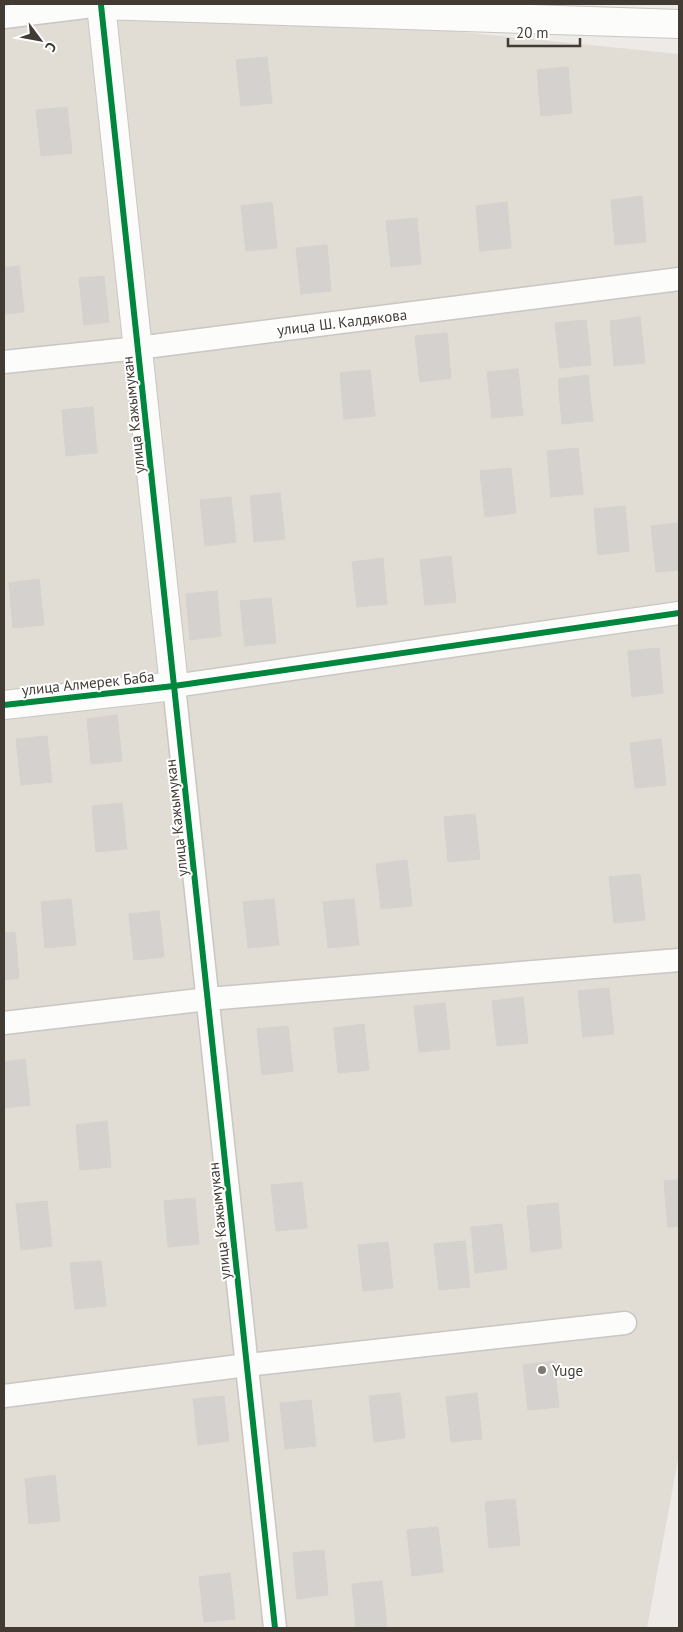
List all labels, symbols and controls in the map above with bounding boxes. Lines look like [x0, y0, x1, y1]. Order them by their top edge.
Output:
north arrow [15, 15, 65, 65]
scale bar [508, 15, 580, 47]
text: 20 m [516, 23, 549, 42]
text: С [41, 39, 61, 55]
street label: улица Ш. Калдякова [276, 305, 408, 339]
street label: улица Кажымукан [117, 355, 149, 475]
street label: улица Алмерек Баба [21, 667, 155, 699]
street label: улица Кажымукан [160, 758, 192, 878]
street label: улица Кажымукан [203, 1161, 235, 1281]
place label: Yuge [552, 1361, 583, 1380]
marker: Yuge [536, 1364, 548, 1376]

